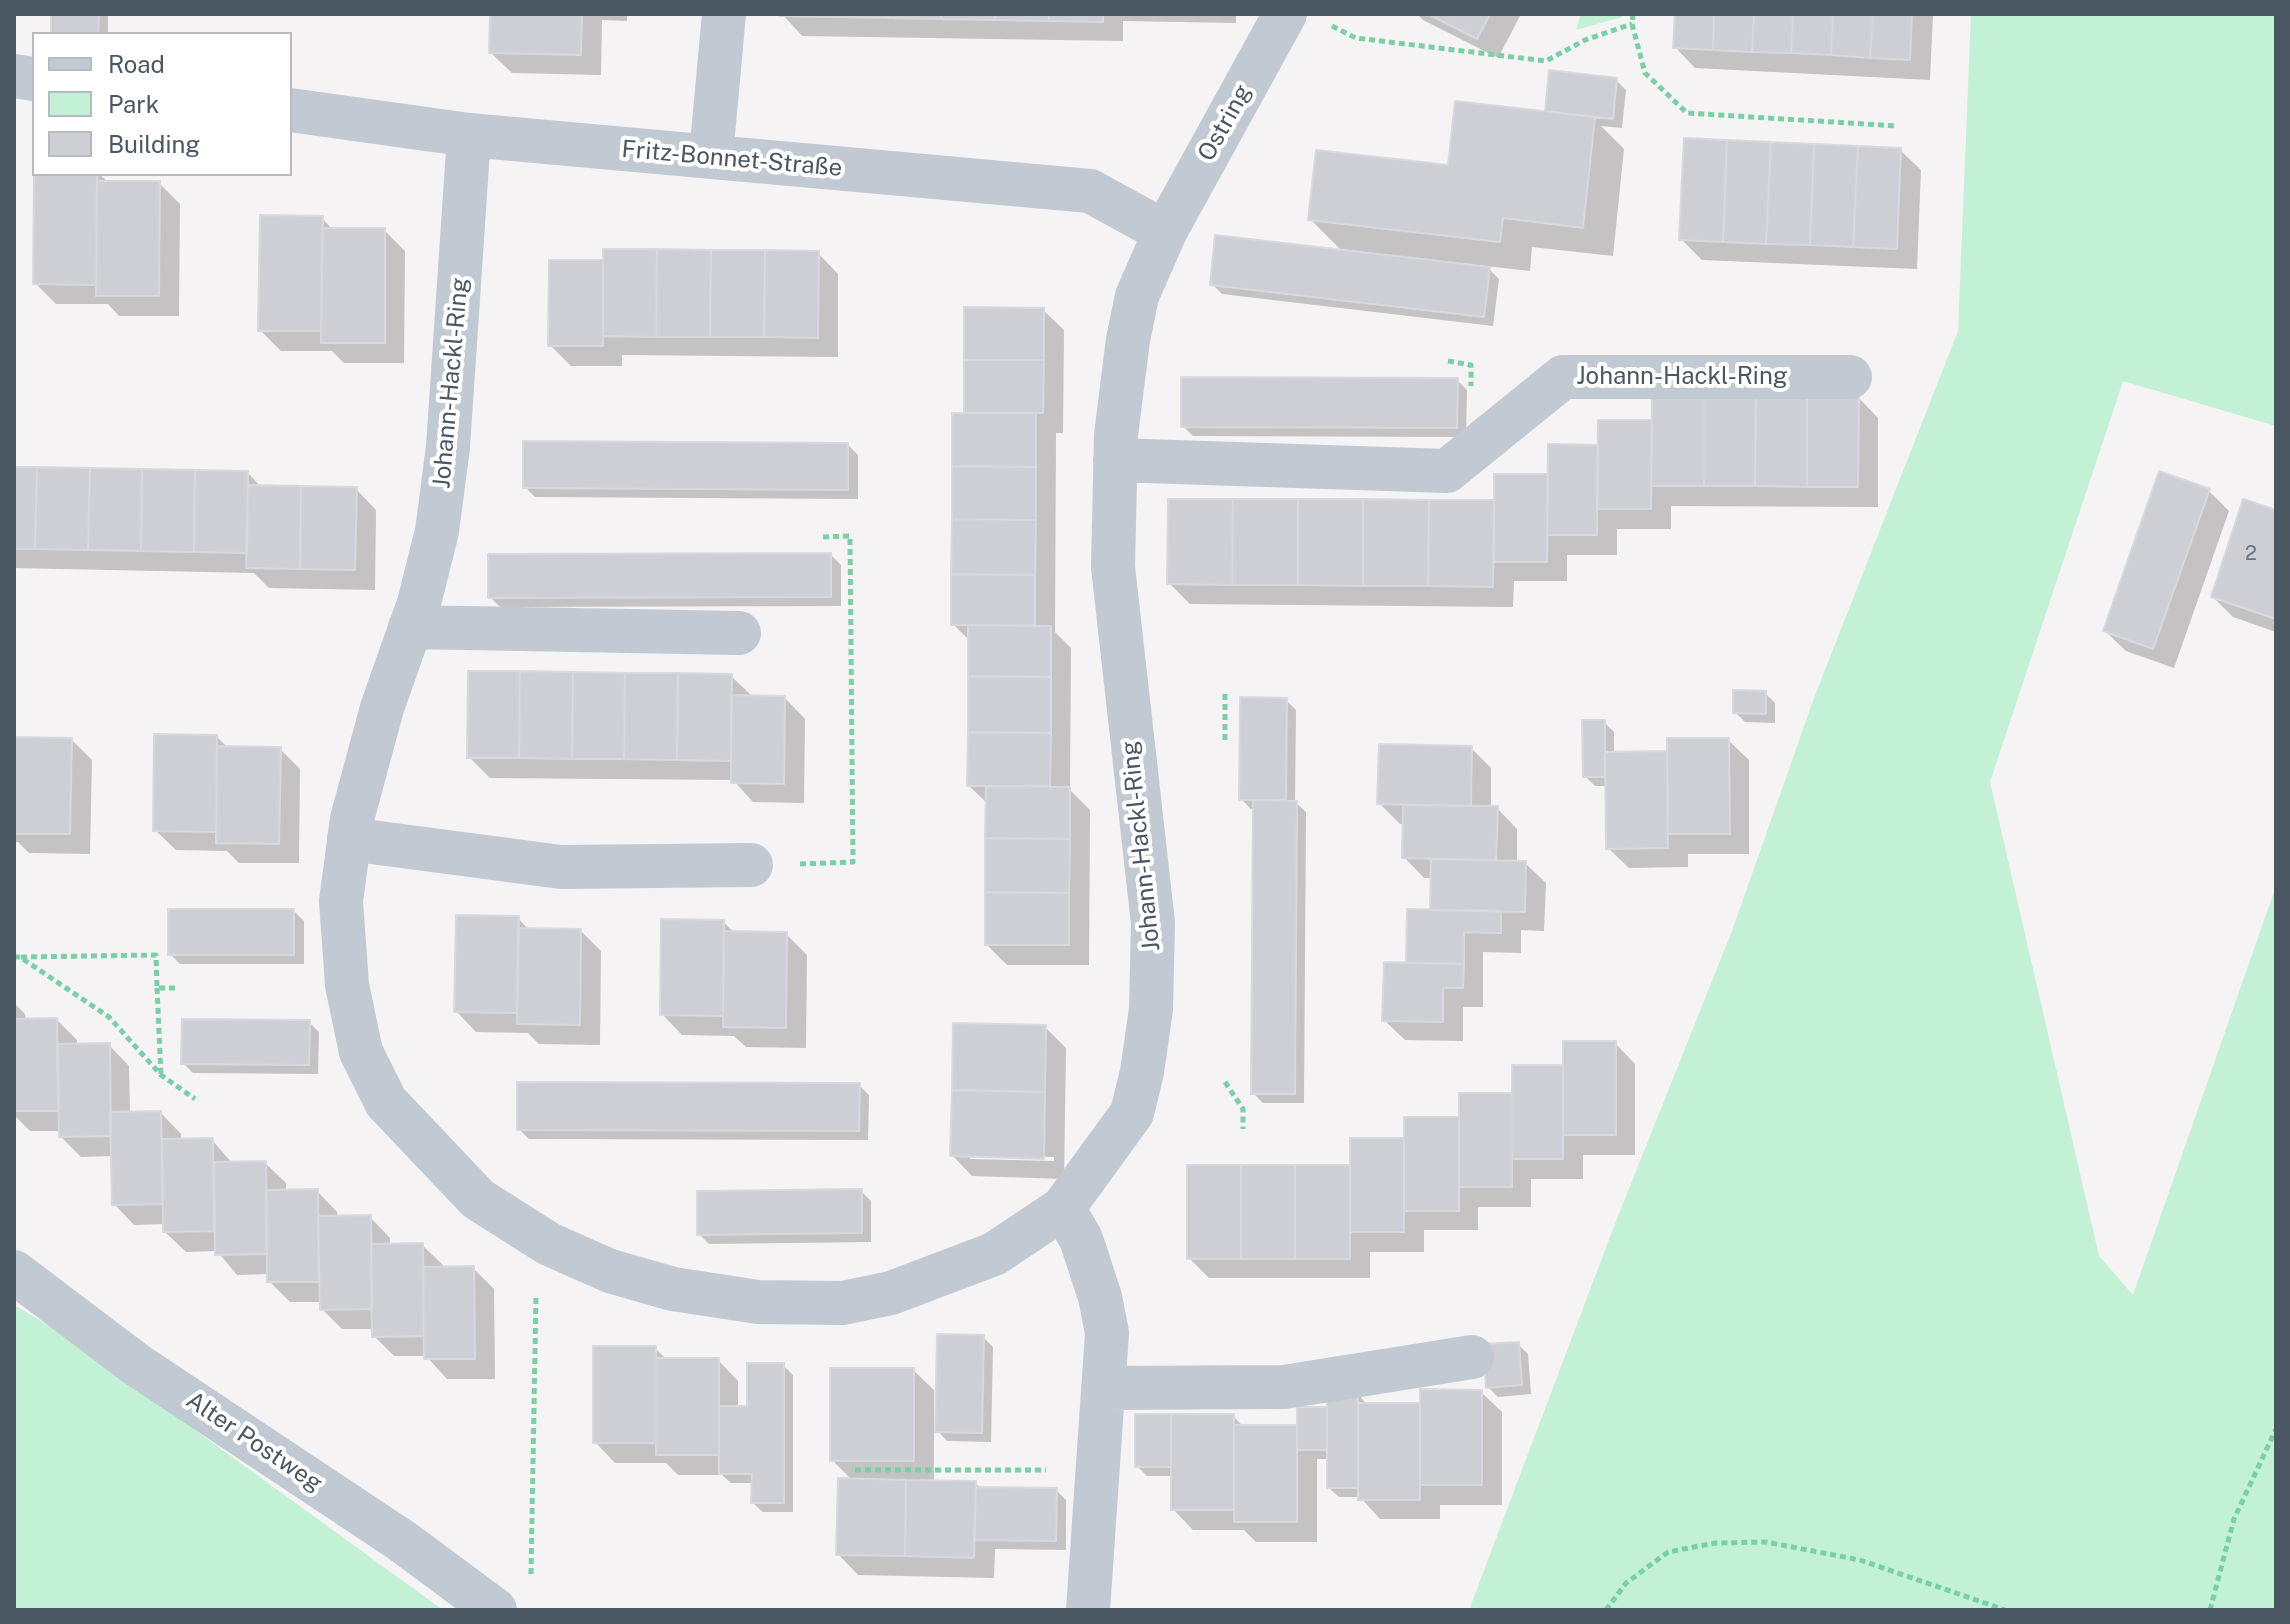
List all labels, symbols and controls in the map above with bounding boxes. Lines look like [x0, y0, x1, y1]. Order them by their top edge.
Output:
legend [32, 32, 292, 176]
text: Road [108, 50, 165, 78]
street label: Ostring [1192, 80, 1258, 166]
text: Park [108, 90, 159, 118]
text: Building [108, 130, 200, 158]
street label: Fritz-Bonnet-Straße [620, 135, 844, 183]
street label: Johann-Hackl-Ring [427, 276, 475, 490]
street label: Johann-Hackl-Ring [1576, 363, 1788, 391]
house number: 2 [2245, 542, 2257, 566]
street label: Johann-Hackl-Ring [1116, 739, 1166, 953]
street label: Alter Postweg [180, 1386, 328, 1498]

